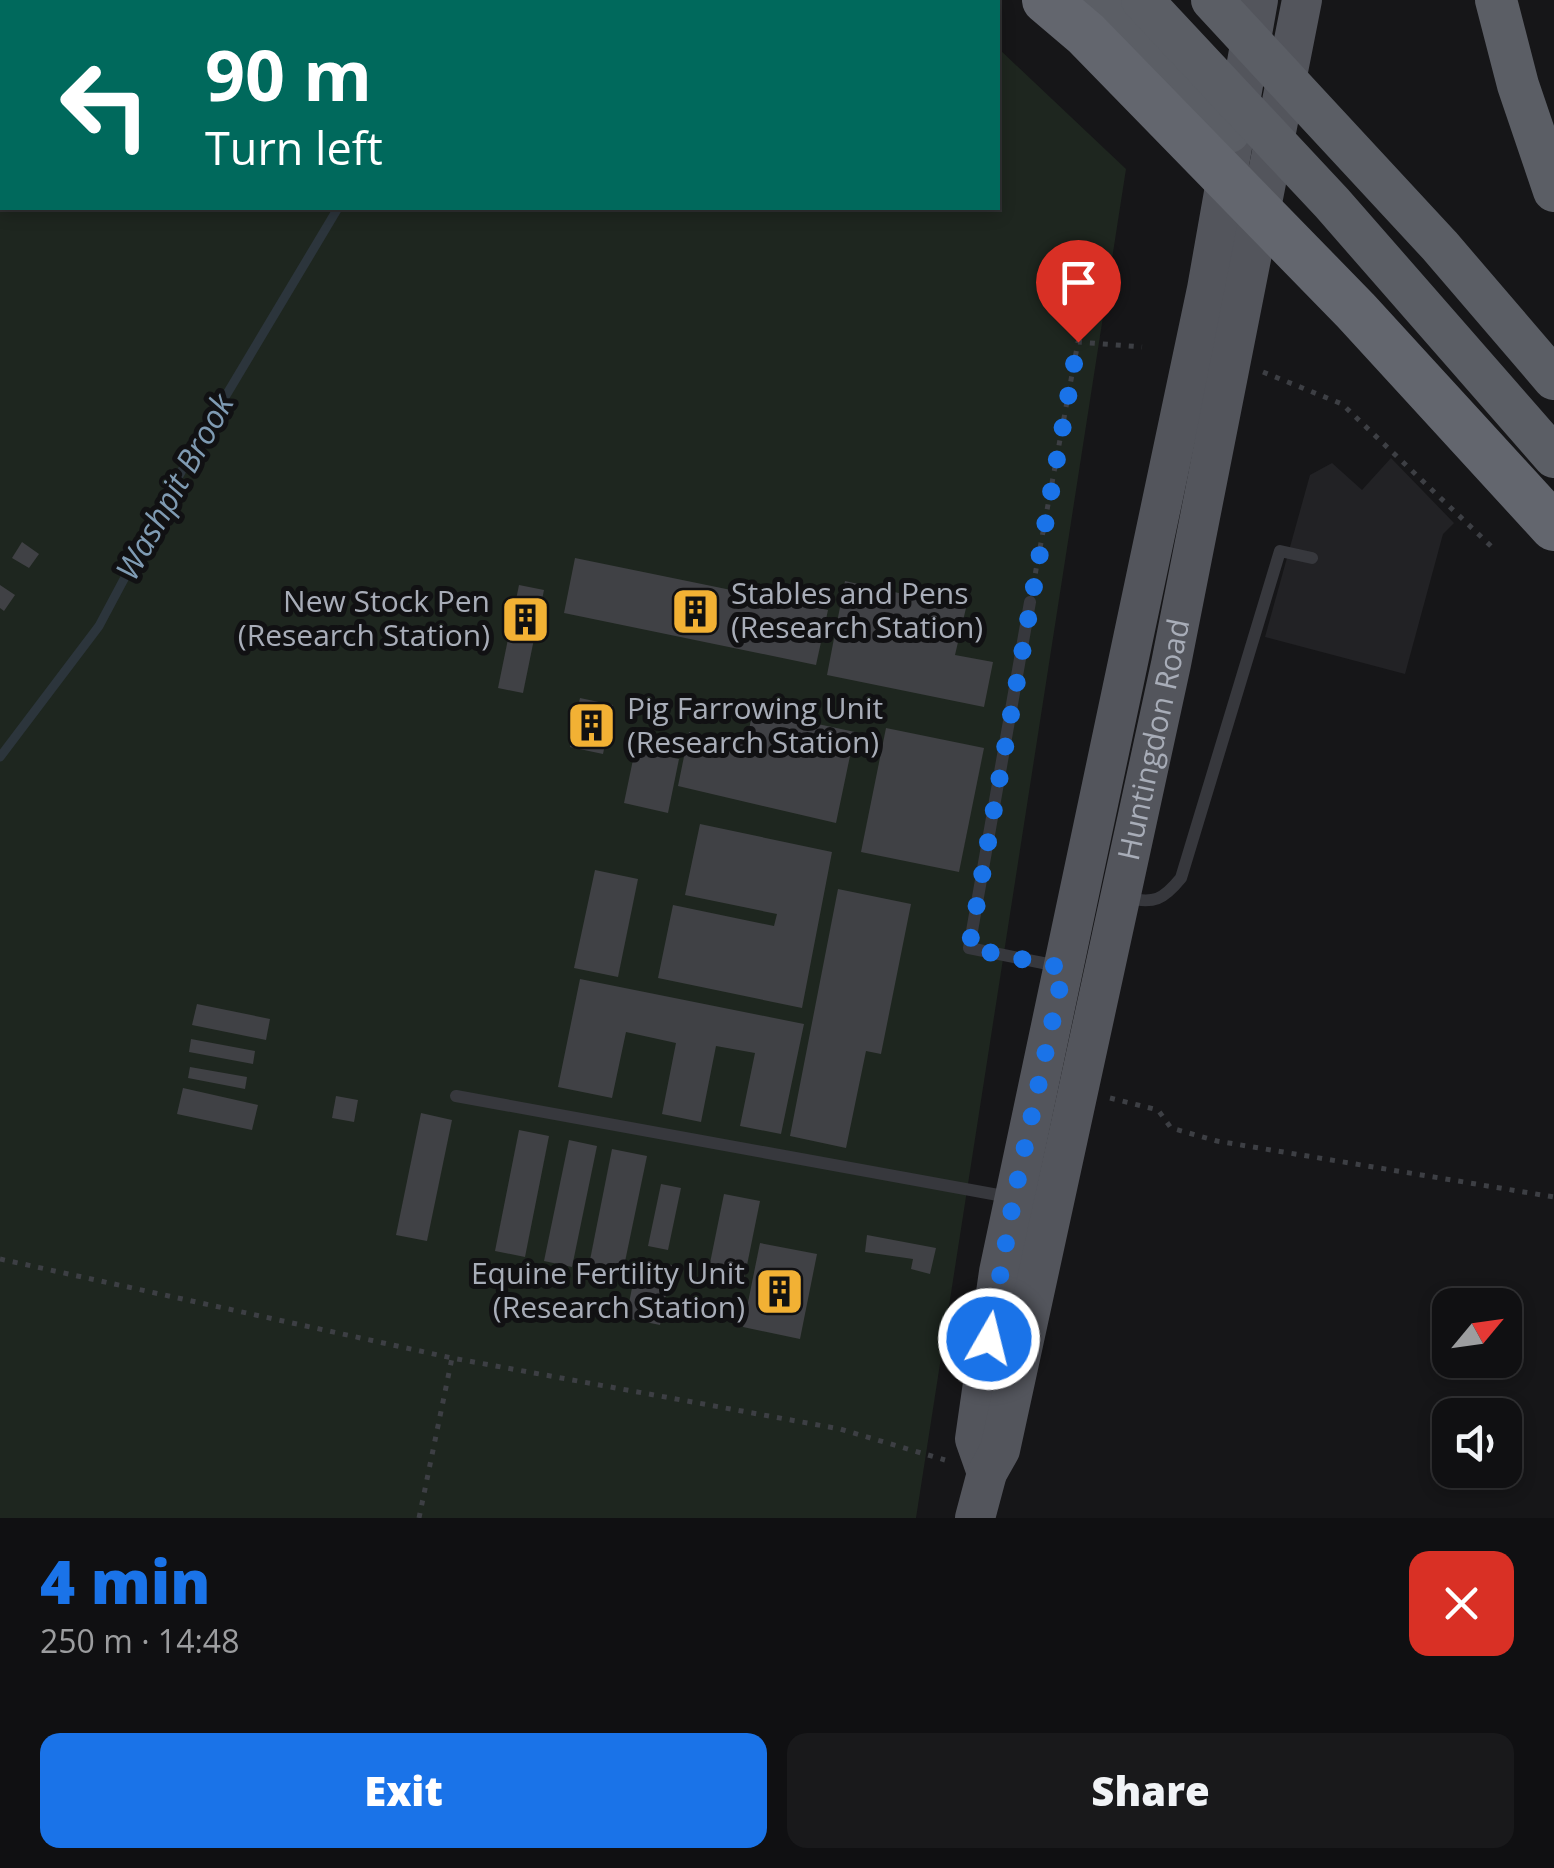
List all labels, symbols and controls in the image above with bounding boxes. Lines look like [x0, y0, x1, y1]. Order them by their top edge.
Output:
text: 90 m [205, 26, 372, 122]
icon: left [40, 40, 170, 170]
text: Turn left [205, 117, 383, 178]
pin [1036, 240, 1121, 343]
icon: arrive [1051, 255, 1106, 310]
water label: Washpit Brook [105, 384, 243, 587]
place label: Stables and Pens (Research Station) [731, 572, 983, 647]
place label: New Stock Pen (Research Station) [238, 580, 490, 655]
building icon: Stables and Pens (Research Station) [670, 585, 722, 637]
building icon: New Stock Pen (Research Station) [499, 593, 551, 645]
street label: Huntingdon Road [1107, 615, 1198, 864]
place label: Pig Farrowing Unit (Research Station) [627, 687, 883, 762]
building icon: Pig Farrowing Unit (Research Station) [566, 700, 618, 752]
place label: Equine Fertility Unit (Research Station) [471, 1252, 745, 1327]
building icon: Equine Fertility Unit (Research Station) [754, 1265, 806, 1317]
position arrow [937, 1287, 1041, 1391]
north arrow [1432, 1288, 1522, 1378]
map controls [1432, 1288, 1522, 1488]
button: sound [1432, 1398, 1522, 1488]
text: 4 min [40, 1540, 210, 1622]
button: close [1409, 1551, 1514, 1656]
text: 250 m · 14:48 [40, 1619, 239, 1662]
button: Exit [40, 1733, 767, 1848]
button: Share [787, 1733, 1514, 1848]

